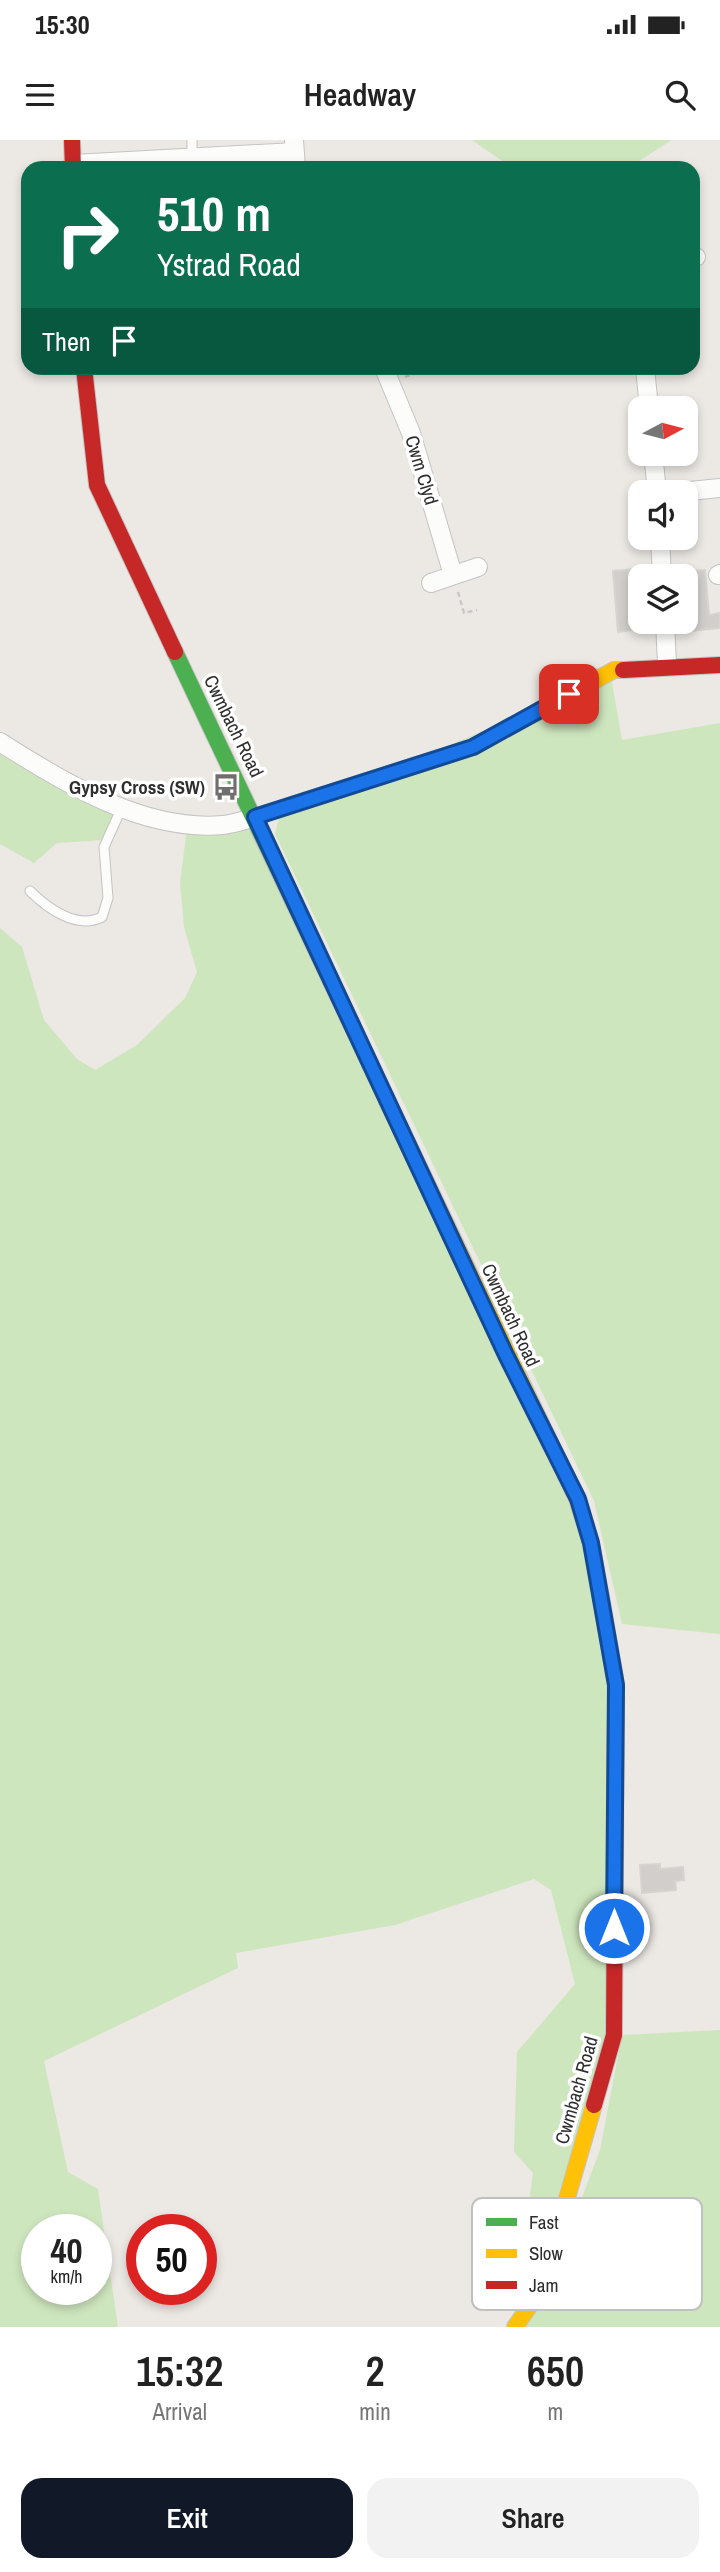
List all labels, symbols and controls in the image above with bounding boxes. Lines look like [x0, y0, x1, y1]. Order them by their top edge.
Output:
text: 15:30 [35, 7, 90, 42]
text: Headway [304, 73, 416, 116]
icon: menu [21, 76, 59, 114]
icon: search [661, 76, 699, 114]
text: 510 m [157, 180, 271, 246]
icon: right [42, 189, 133, 280]
text: Ystrad Road [157, 243, 301, 286]
icon: arrive [105, 322, 143, 360]
text: Then [42, 324, 91, 359]
north arrow [628, 396, 698, 466]
map controls [628, 396, 698, 634]
street label: Cwm Clyd [399, 432, 445, 508]
button: sound [628, 480, 698, 550]
button: layers [628, 564, 698, 634]
pin [539, 664, 599, 724]
street label: Cwmbach Road [198, 670, 270, 782]
icon: arrive [550, 675, 588, 713]
bus stop icon: Gypsy Cross (SW) [211, 772, 241, 802]
place label: Gypsy Cross (SW) [69, 774, 205, 800]
street label: Cwmbach Road [476, 1259, 546, 1371]
position arrow [577, 1891, 651, 1965]
street label: Cwmbach Road [548, 2033, 604, 2147]
legend [472, 2198, 702, 2310]
text: Fast [529, 2209, 559, 2235]
speed limit sign: 50 [126, 2214, 217, 2305]
text: 40 [51, 2227, 82, 2274]
text: Slow [529, 2240, 564, 2266]
text: km/h [51, 2264, 83, 2289]
text: Jam [529, 2272, 558, 2298]
text: 15:32 [136, 2343, 223, 2399]
text: 2 [365, 2343, 385, 2399]
text: 650 [527, 2343, 584, 2399]
text: Arrival [152, 2396, 207, 2427]
text: min [359, 2396, 391, 2427]
text: m [548, 2396, 563, 2427]
button: Exit [21, 2478, 353, 2558]
button: Share [367, 2478, 699, 2558]

